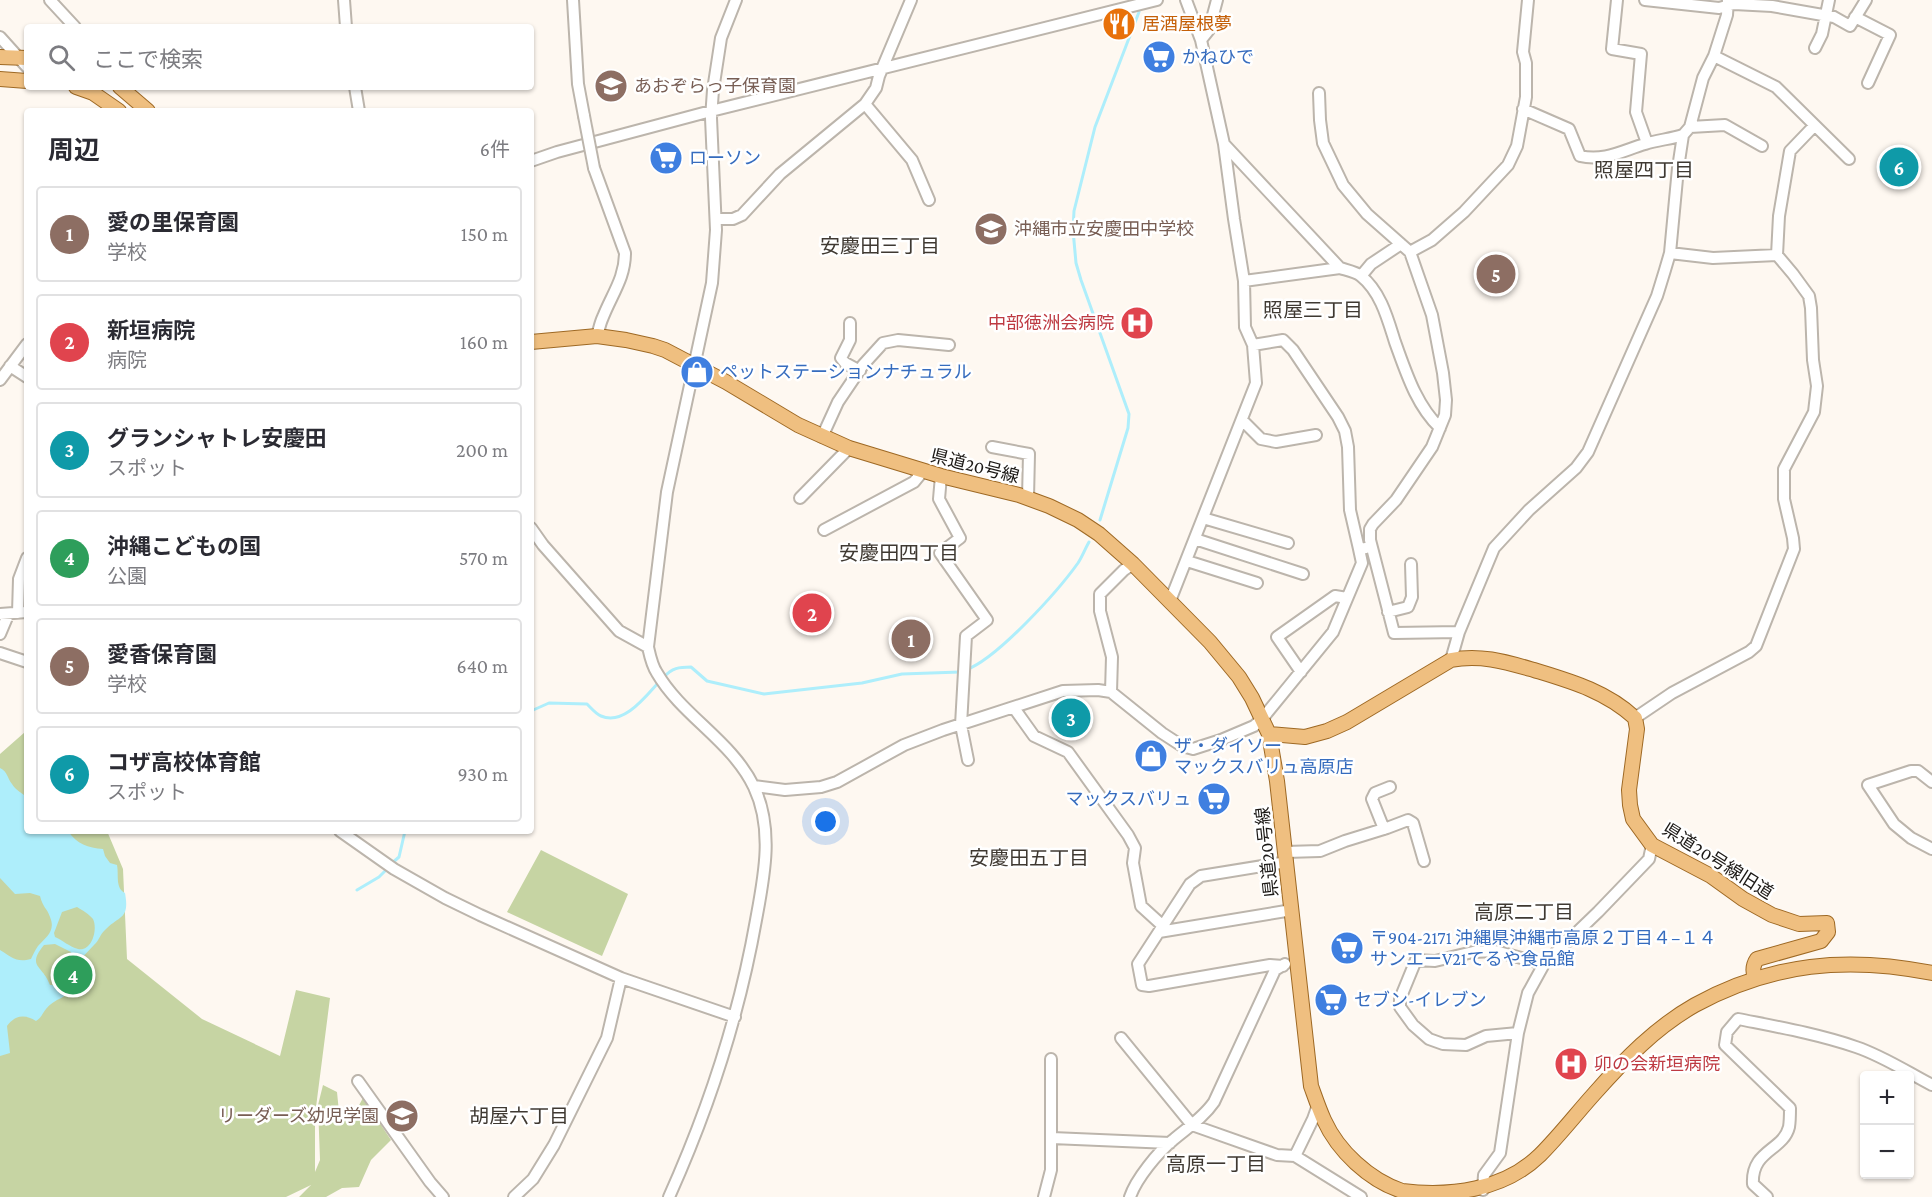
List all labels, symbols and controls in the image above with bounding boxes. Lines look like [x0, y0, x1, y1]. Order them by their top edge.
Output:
restaurant icon: 居酒屋根夢 [1101, 6, 1137, 42]
place label: 居酒屋根夢 [1142, 14, 1232, 34]
search box [24, 24, 534, 90]
supermarket icon: かねひで [1141, 39, 1177, 75]
icon: search [45, 41, 78, 74]
text: ここで検索 [93, 47, 203, 72]
place label: かねひで [1182, 47, 1254, 67]
school or university icon: あおぞらっ子保育園 [593, 68, 629, 104]
place label: あおぞらっ子保育園 [634, 76, 796, 96]
text: 周辺 [48, 136, 100, 165]
text: 6件 [480, 138, 510, 160]
supermarket icon: ローソン [648, 140, 684, 176]
pin: 6 [1880, 144, 1918, 190]
place label: ローソン [689, 148, 761, 168]
district label: 照屋四丁目 [1594, 159, 1694, 181]
text: 愛の里保育園 [107, 210, 239, 235]
school or university icon: 沖縄市立安慶田中学校 [973, 211, 1009, 247]
place label: 沖縄市立安慶田中学校 [1014, 219, 1194, 239]
text: 1 [66, 223, 73, 245]
text: 150 m [461, 223, 508, 245]
district label: 安慶田三丁目 [820, 235, 940, 257]
text: 学校 [107, 241, 147, 263]
pin: 5 [1476, 252, 1516, 296]
district label: 照屋三丁目 [1263, 299, 1363, 321]
hospital icon: 中部徳洲会病院 [1119, 305, 1155, 341]
place label: 中部徳洲会病院 [988, 313, 1114, 333]
text: 新垣病院 [107, 318, 195, 343]
text: 2 [64, 331, 75, 353]
text: 160 m [460, 331, 508, 353]
text: 病院 [107, 349, 147, 371]
shop icon: ペットステーションナチュラル [679, 354, 715, 390]
place label: ペットステーションナチュラル [720, 362, 972, 382]
text: グランシャトレ安慶田 [107, 426, 327, 451]
text: 3 [65, 439, 74, 461]
text: 200 m [456, 439, 508, 461]
street label: 県道20号線 [929, 445, 1021, 487]
text: スポット [107, 457, 187, 479]
text: 沖縄こどもの国 [107, 534, 261, 559]
district label: 安慶田四丁目 [839, 542, 959, 564]
text: 4 [64, 547, 75, 569]
text: 570 m [459, 547, 508, 569]
text: 公園 [107, 565, 147, 587]
pin: 2 [792, 590, 832, 636]
pin: 1 [892, 616, 930, 662]
text: 愛香保育園 [107, 642, 217, 667]
text: 5 [65, 655, 74, 677]
text: 640 m [456, 655, 508, 677]
text: 学校 [107, 673, 147, 695]
pin: 3 [1052, 696, 1090, 740]
place label: ザ・ダイソー マックスバリュ高原店 [1174, 736, 1353, 777]
shop icon: ザ・ダイソー マックスバリュ高原店 [1133, 738, 1169, 774]
text: コザ高校体育館 [107, 750, 261, 775]
text: 6 [64, 763, 75, 785]
text: 930 m [458, 763, 508, 785]
text: スポット [107, 781, 187, 803]
supermarket icon: マックスバリュ [1196, 781, 1232, 817]
place label: マックスバリュ [1066, 789, 1191, 809]
street label: 県道20号線 [1252, 806, 1282, 898]
your location [811, 807, 840, 836]
street label: 県道20号線旧道 [1659, 819, 1777, 903]
district label: 安慶田五丁目 [969, 847, 1089, 869]
district label: 高原二丁目 [1474, 901, 1574, 923]
place label: 〒904-2171 沖縄県沖縄市高原２丁目４−１４ サンエーV21てるや食品館 [1370, 928, 1717, 969]
supermarket icon: 〒904-2171 沖縄県沖縄市高原２丁目４−１４ サンエーV21てるや食品館 [1329, 930, 1365, 966]
pin: 4 [54, 952, 92, 998]
supermarket icon: セブン-イレブン [1313, 982, 1349, 1018]
place label: セブン-イレブン [1354, 990, 1487, 1010]
hospital icon: 卯の会新垣病院 [1553, 1046, 1589, 1082]
place label: 卯の会新垣病院 [1594, 1054, 1720, 1074]
map controls [1860, 1071, 1914, 1179]
button: + [1860, 1071, 1914, 1125]
school or university icon: リーダーズ幼児学園 [384, 1098, 420, 1134]
district label: 胡屋六丁目 [469, 1105, 569, 1127]
place label: リーダーズ幼児学園 [218, 1106, 379, 1126]
button: − [1860, 1125, 1914, 1179]
district label: 高原一丁目 [1166, 1153, 1266, 1175]

